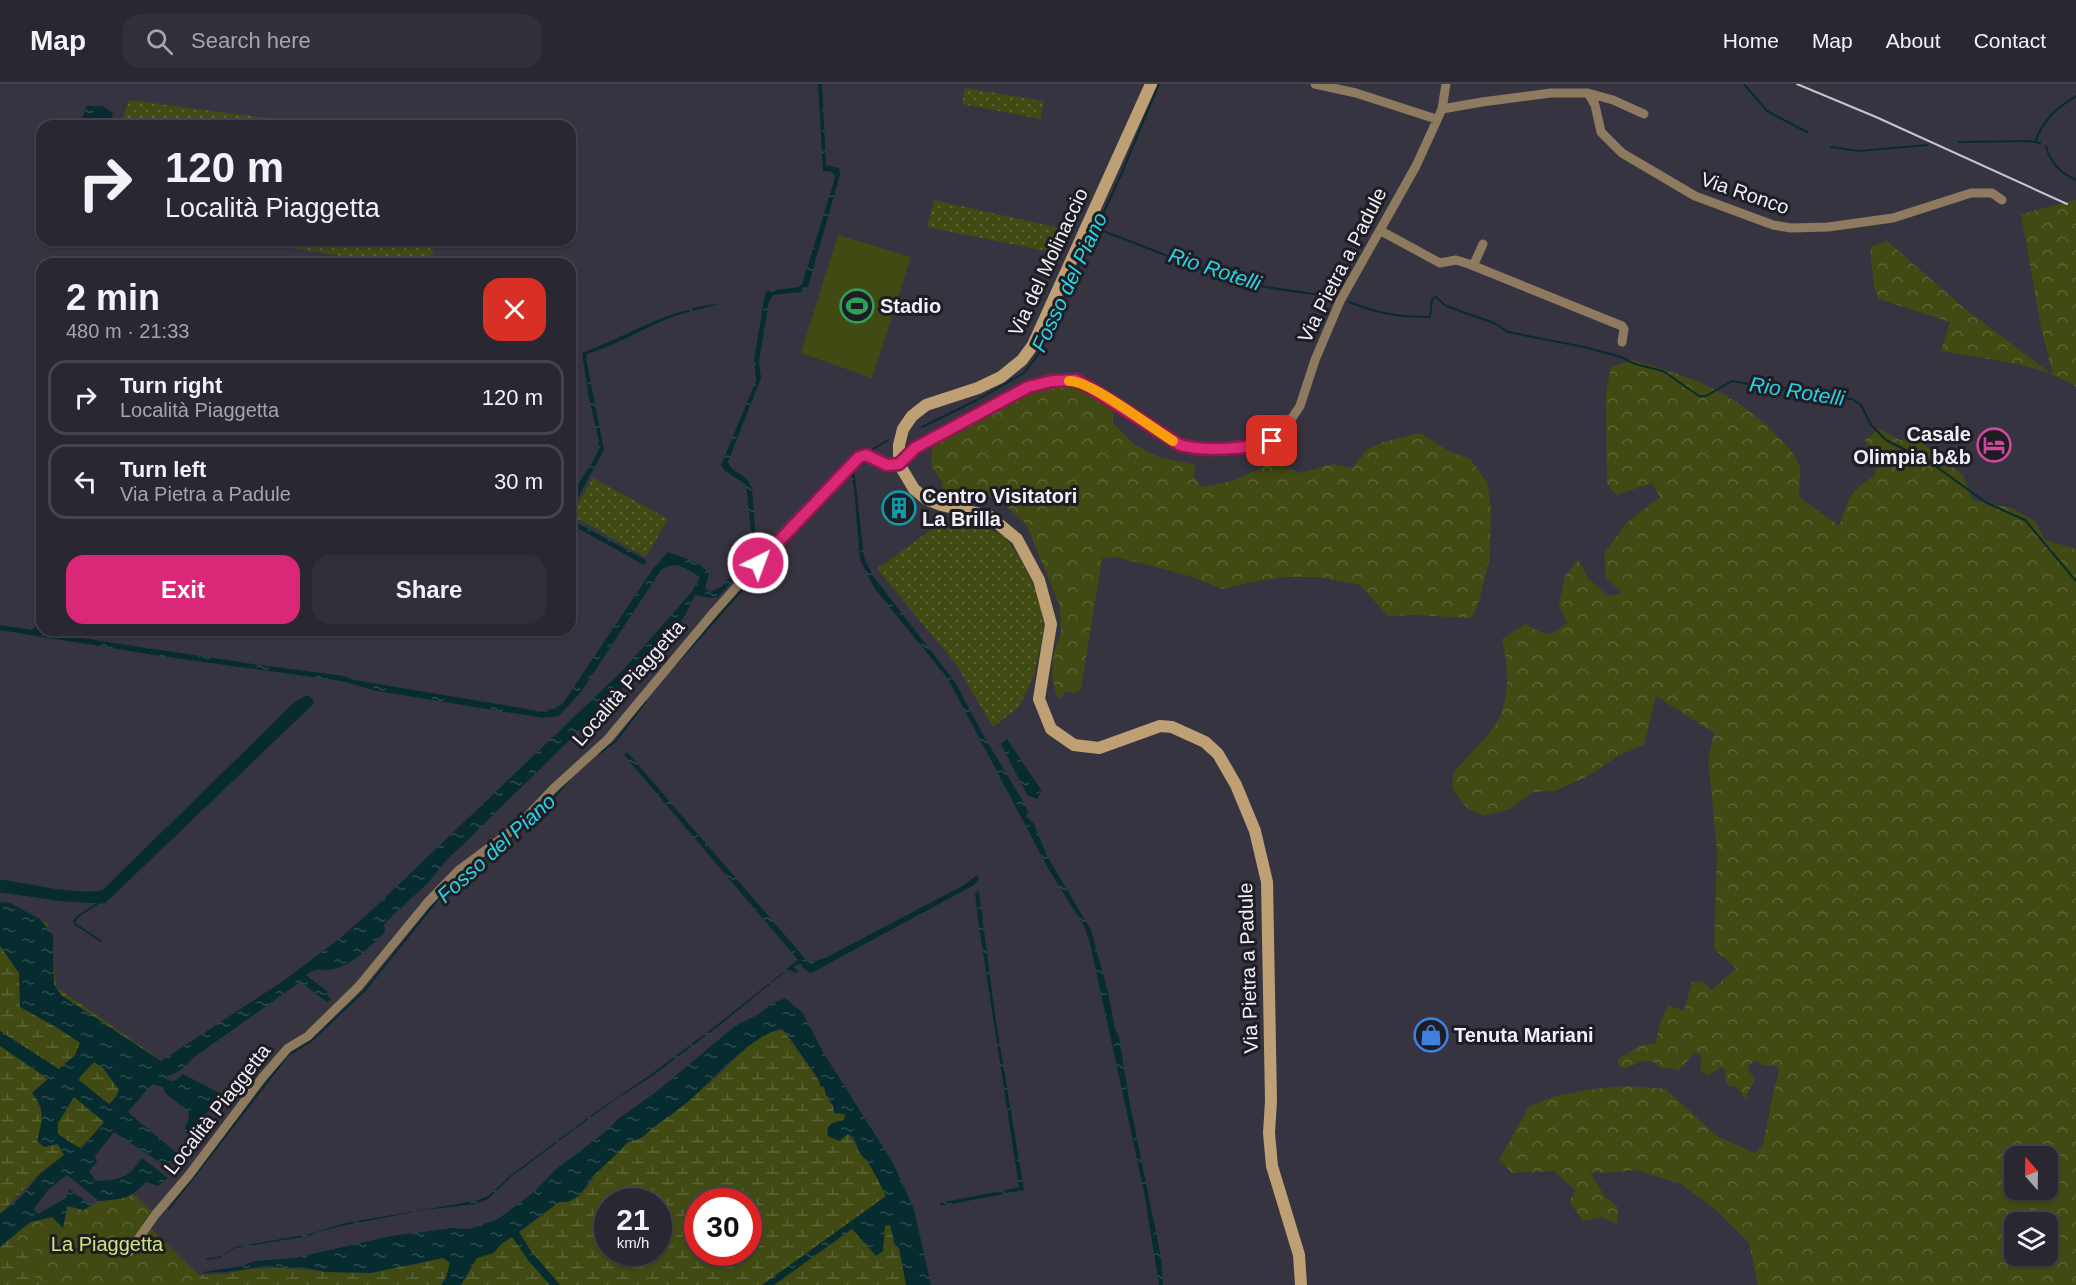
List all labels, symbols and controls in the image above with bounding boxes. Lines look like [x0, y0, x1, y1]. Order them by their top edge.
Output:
search box [122, 14, 542, 68]
text: Map [30, 25, 86, 56]
icon: search [143, 25, 176, 58]
text: Search here [191, 28, 311, 53]
text: Home [1723, 29, 1779, 52]
text: Map [1812, 29, 1853, 52]
text: About [1886, 29, 1941, 52]
text: Contact [1974, 29, 2046, 52]
icon: right [66, 144, 144, 222]
text: 120 m [165, 144, 284, 191]
street label: Via Ronco [1698, 168, 1792, 218]
street label: Via del Molinaccio [1004, 184, 1092, 340]
street label: Via Pietra a Padule [1293, 184, 1391, 346]
text: Località Piaggetta [165, 193, 380, 223]
water label: Fosso del Piano [1027, 209, 1111, 355]
water label: Rio Rotelli [1166, 243, 1265, 295]
text: 2 min [66, 277, 160, 318]
button: close [483, 278, 546, 341]
sports icon: Stadio [839, 288, 875, 324]
place label: Stadio [880, 295, 941, 317]
text: 480 m · 21:33 [66, 320, 189, 342]
water label: Rio Rotelli [1748, 372, 1847, 410]
text: Turn right [120, 373, 222, 398]
icon: right [69, 381, 102, 414]
text: 120 m [482, 385, 543, 410]
text: Località Piaggetta [120, 399, 279, 421]
pin [1246, 415, 1297, 466]
place label: Casale Olimpia b&b [1853, 423, 1971, 468]
icon: arrive [1255, 424, 1288, 457]
hotel icon: Casale Olimpia b&b [1976, 427, 2012, 463]
text: Turn left [120, 457, 206, 482]
icon: left [69, 465, 102, 498]
text: 30 m [494, 469, 543, 494]
text: Via Pietra a Padule [120, 483, 291, 505]
place label: Centro Visitatori La Brilla [922, 485, 1077, 530]
building icon: Centro Visitatori La Brilla [881, 490, 917, 526]
position arrow [726, 531, 790, 595]
button: Exit [66, 555, 300, 624]
button: Share [312, 555, 546, 624]
street label: Località Piaggetta [568, 615, 689, 750]
water label: Fosso del Piano [432, 789, 560, 907]
street label: Via Pietra a Padule [1234, 882, 1262, 1054]
shop icon: Tenuta Mariani [1413, 1017, 1449, 1053]
place label: Tenuta Mariani [1454, 1024, 1594, 1046]
street label: Località Piaggetta [159, 1039, 275, 1178]
north arrow [2004, 1146, 2058, 1200]
map controls [2004, 1146, 2058, 1266]
speed limit sign: 30 [684, 1188, 762, 1266]
text: 21 [616, 1203, 650, 1236]
button: layers [2004, 1212, 2058, 1266]
park label: La Piaggetta [51, 1233, 164, 1255]
text: km/h [617, 1234, 649, 1251]

